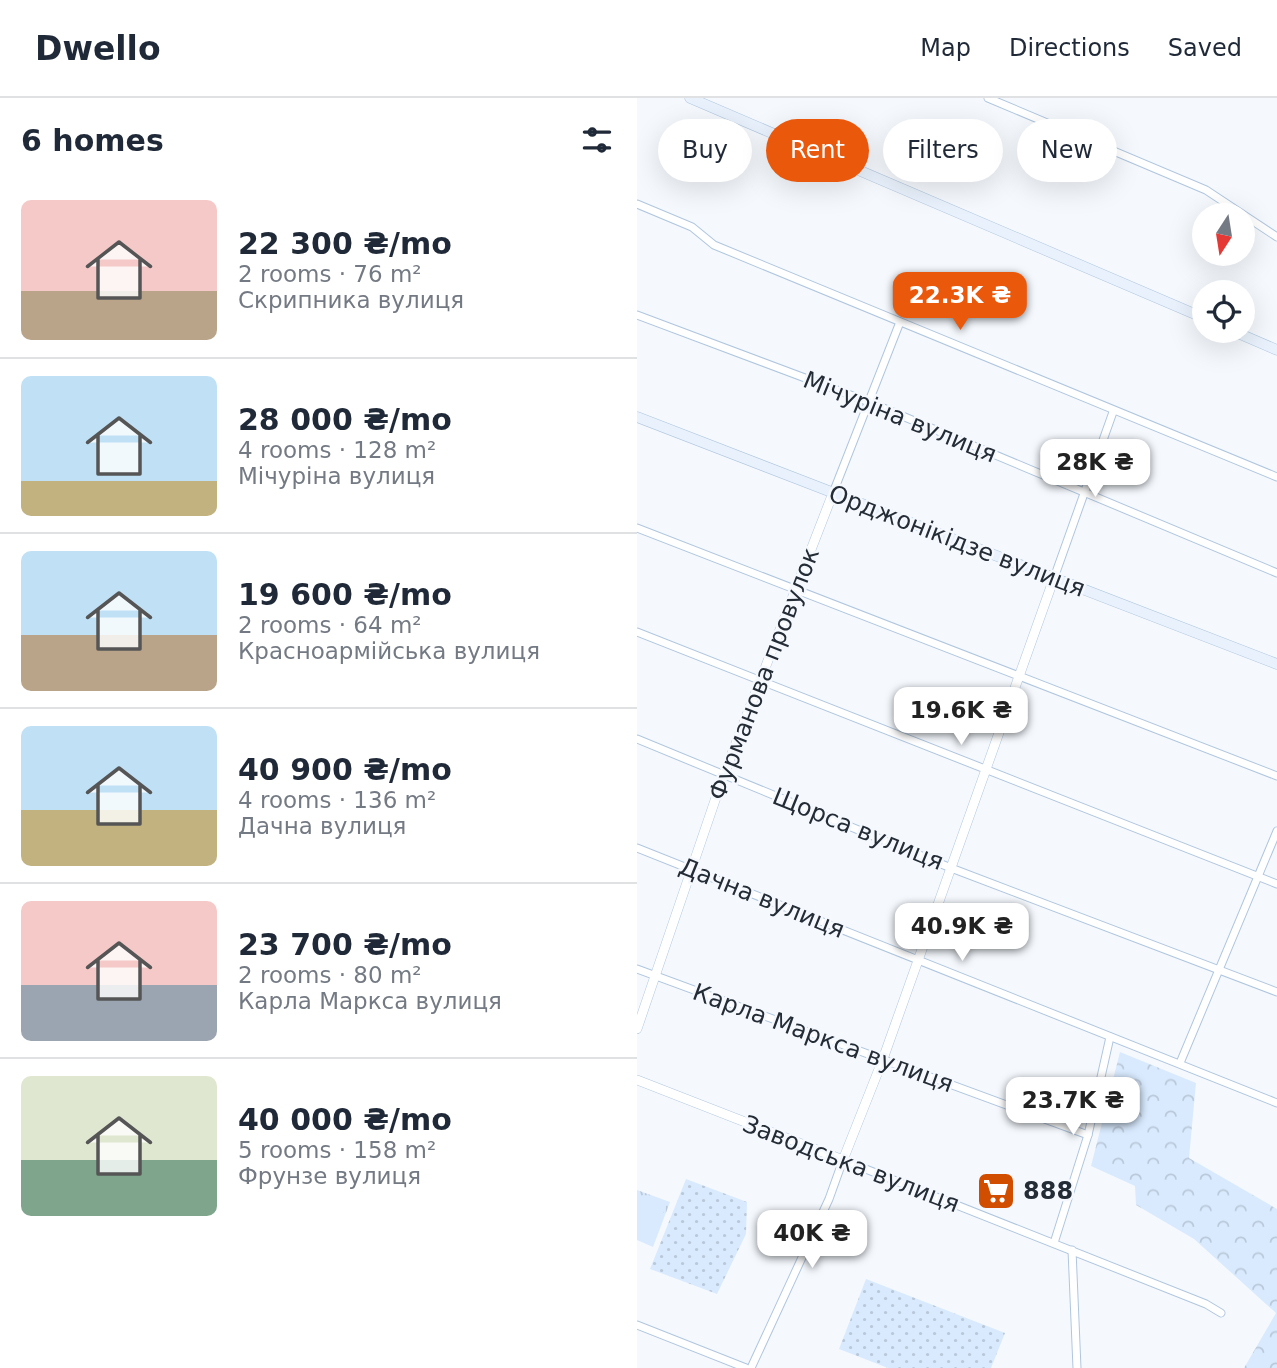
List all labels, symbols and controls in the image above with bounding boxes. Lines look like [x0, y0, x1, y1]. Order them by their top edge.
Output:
text: Dwello [35, 29, 161, 68]
text: Map [920, 34, 971, 62]
text: Directions [1009, 34, 1130, 62]
text: Saved [1168, 34, 1242, 62]
chip: Buy [658, 119, 752, 182]
chip: Rent [766, 119, 869, 182]
chip: Filters [883, 119, 1003, 182]
chip: New [1017, 119, 1117, 182]
icon: filters [578, 121, 616, 159]
text: 6 homes [21, 123, 164, 158]
north arrow [1192, 203, 1255, 266]
map controls [1192, 203, 1255, 343]
text: 22 300 ₴/mo [238, 226, 452, 261]
icon: home [77, 228, 161, 312]
text: 2 rooms · 76 m² [238, 261, 422, 287]
pin: 22.3K ₴ [895, 272, 1025, 332]
button: locate [1192, 280, 1255, 343]
text: 22.3K ₴ [909, 282, 1011, 308]
text: Скрипника вулиця [238, 287, 464, 313]
street label: Мічуріна вулиця [799, 365, 1001, 469]
text: 28 000 ₴/mo [238, 402, 452, 437]
icon: home [77, 404, 161, 488]
text: 4 rooms · 128 m² [238, 437, 436, 463]
pin: 28K ₴ [1046, 440, 1144, 499]
text: 28K ₴ [1056, 449, 1134, 475]
text: Мічуріна вулиця [238, 463, 435, 489]
street label: Орджонікідзе вулиця [825, 479, 1089, 603]
street label: Фурманова провулок [703, 544, 825, 804]
text: 19 600 ₴/mo [238, 577, 452, 612]
icon: home [77, 579, 161, 663]
text: 2 rooms · 64 m² [238, 612, 422, 638]
text: Красноармійська вулиця [238, 638, 540, 664]
pin: 19.6K ₴ [896, 688, 1026, 747]
text: 19.6K ₴ [910, 697, 1012, 723]
text: 40 900 ₴/mo [238, 752, 452, 787]
icon: home [77, 754, 161, 838]
street label: Щорса вулиця [768, 782, 948, 876]
text: 4 rooms · 136 m² [238, 787, 436, 813]
text: Дачна вулиця [238, 813, 406, 839]
street label: Дачна вулиця [675, 852, 849, 944]
pin: 40.9K ₴ [897, 904, 1027, 963]
text: 40.9K ₴ [911, 913, 1013, 939]
text: 23 700 ₴/mo [238, 927, 452, 962]
icon: home [77, 929, 161, 1013]
text: 2 rooms · 80 m² [238, 962, 422, 988]
street label: Карла Маркса вулиця [689, 978, 957, 1098]
text: Карла Маркса вулиця [238, 988, 502, 1014]
pin: 23.7K ₴ [1008, 1077, 1138, 1137]
text: 23.7K ₴ [1022, 1087, 1124, 1113]
text: 40 000 ₴/mo [238, 1102, 452, 1137]
icon: home [77, 1104, 161, 1188]
street label: Заводська вулиця [739, 1110, 963, 1218]
text: 5 rooms · 158 m² [238, 1137, 436, 1163]
text: Фрунзе вулиця [238, 1163, 421, 1189]
supermarket icon: 888 [975, 1170, 1017, 1212]
place label: 888 [1023, 1177, 1073, 1205]
pin: 40K ₴ [763, 1210, 861, 1270]
text: 40K ₴ [773, 1220, 851, 1246]

